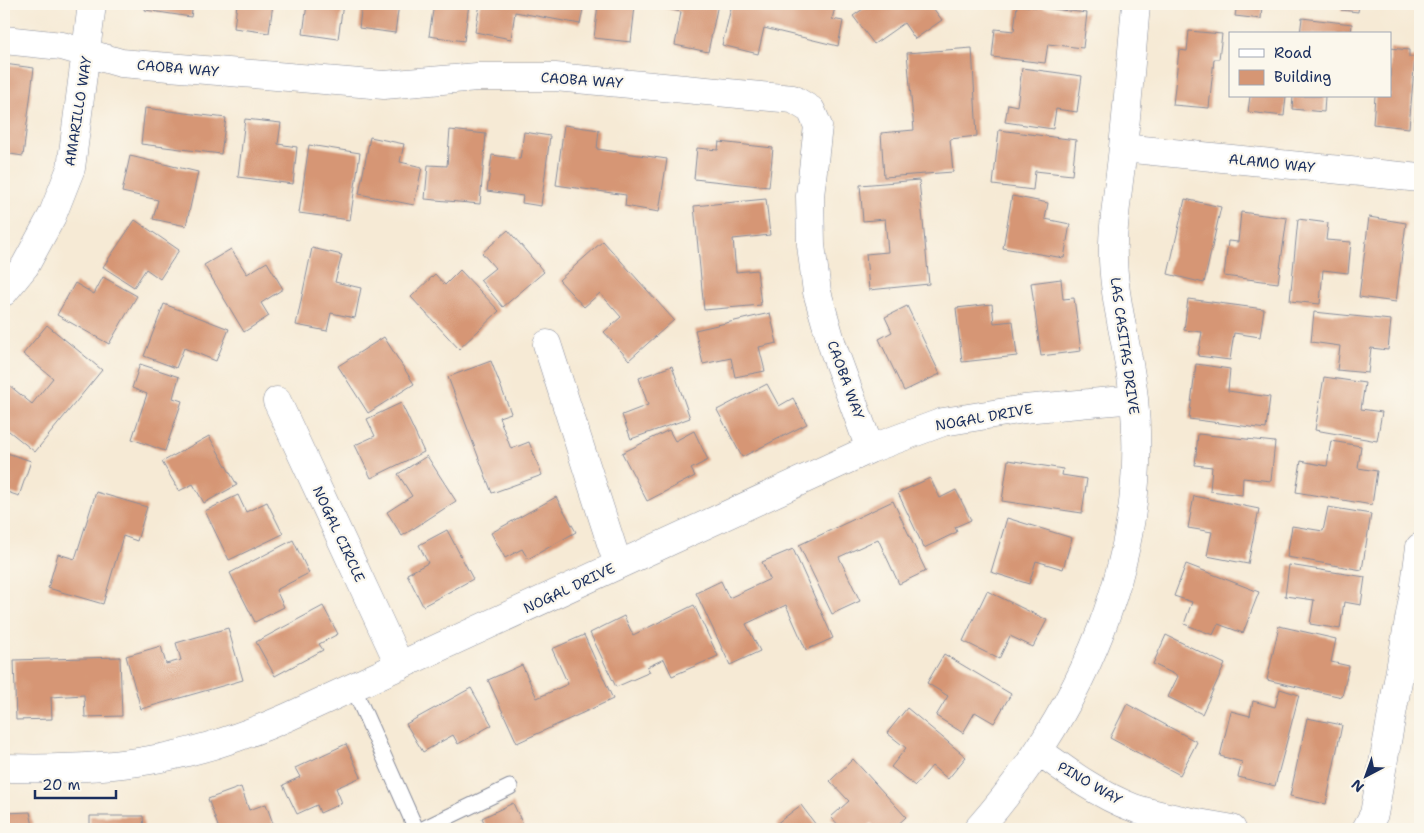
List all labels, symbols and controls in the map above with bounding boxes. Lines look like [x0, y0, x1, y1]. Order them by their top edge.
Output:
legend [1229, 32, 1392, 98]
text: Road [1274, 43, 1312, 63]
street label: AMARILLO WAY [60, 54, 96, 167]
street label: CAOBA WAY [136, 55, 220, 81]
text: Building [1274, 67, 1331, 87]
street label: CAOBA WAY [540, 68, 624, 92]
street label: ALAMO WAY [1228, 150, 1317, 177]
street label: LAS CASITAS DRIVE [1106, 276, 1144, 416]
street label: CAOBA WAY [823, 338, 869, 422]
street label: NOGAL DRIVE [934, 400, 1034, 434]
street label: NOGAL CIRCLE [309, 483, 369, 585]
street label: NOGAL DRIVE [520, 559, 618, 617]
north arrow [1342, 750, 1392, 800]
street label: PINO WAY [1054, 757, 1126, 809]
scale bar [35, 768, 116, 800]
text: 20 m [42, 775, 81, 795]
text: N [1347, 775, 1368, 796]

